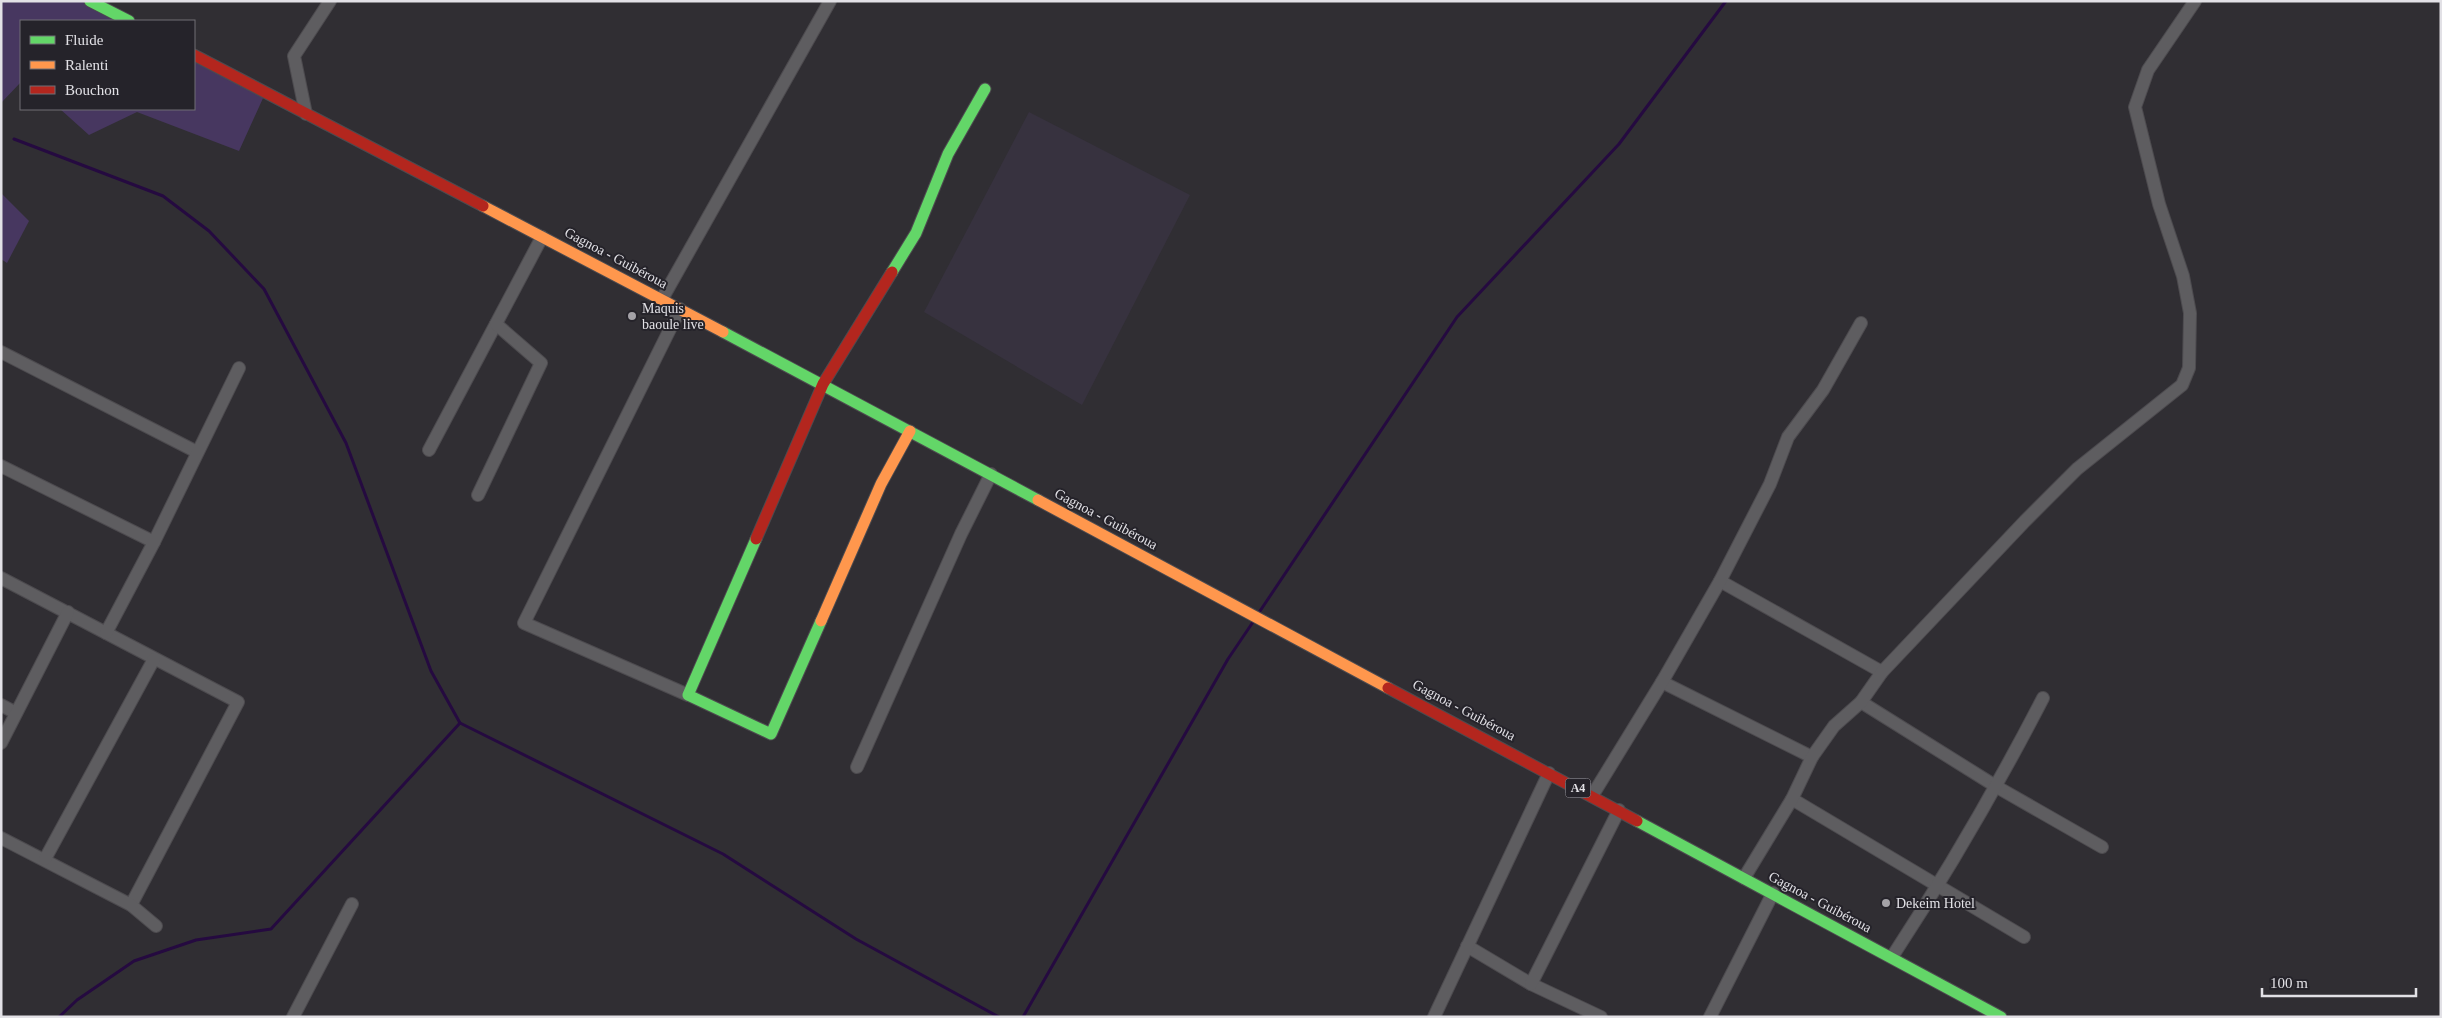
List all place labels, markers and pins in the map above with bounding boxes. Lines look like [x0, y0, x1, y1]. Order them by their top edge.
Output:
place label: Maquis baoule live [642, 301, 704, 332]
marker: Maquis baoule live [626, 310, 638, 322]
place label: Dekeim Hotel [1896, 896, 1975, 911]
marker: Dekeim Hotel [1880, 897, 1892, 909]

